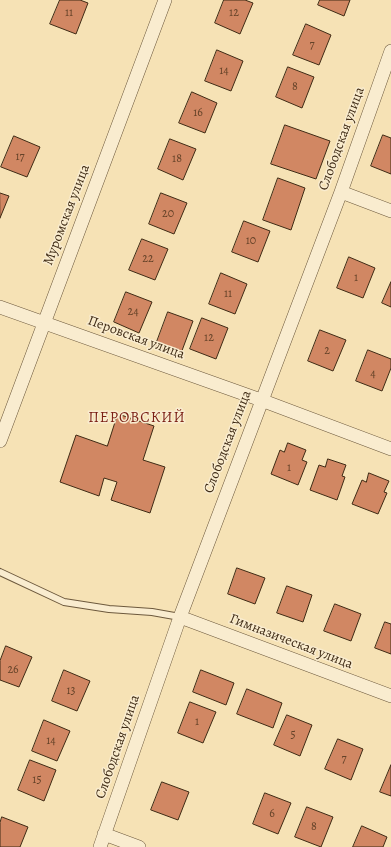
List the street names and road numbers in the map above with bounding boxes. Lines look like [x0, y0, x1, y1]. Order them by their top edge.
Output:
street label: Слободская улица [315, 85, 369, 193]
street label: Муромская улица [40, 162, 94, 268]
street label: Перовская улица [85, 313, 187, 363]
street label: Слободская улица [201, 388, 255, 496]
street label: Гимназическая улица [227, 611, 355, 673]
street label: Слободская улица [92, 693, 144, 801]

